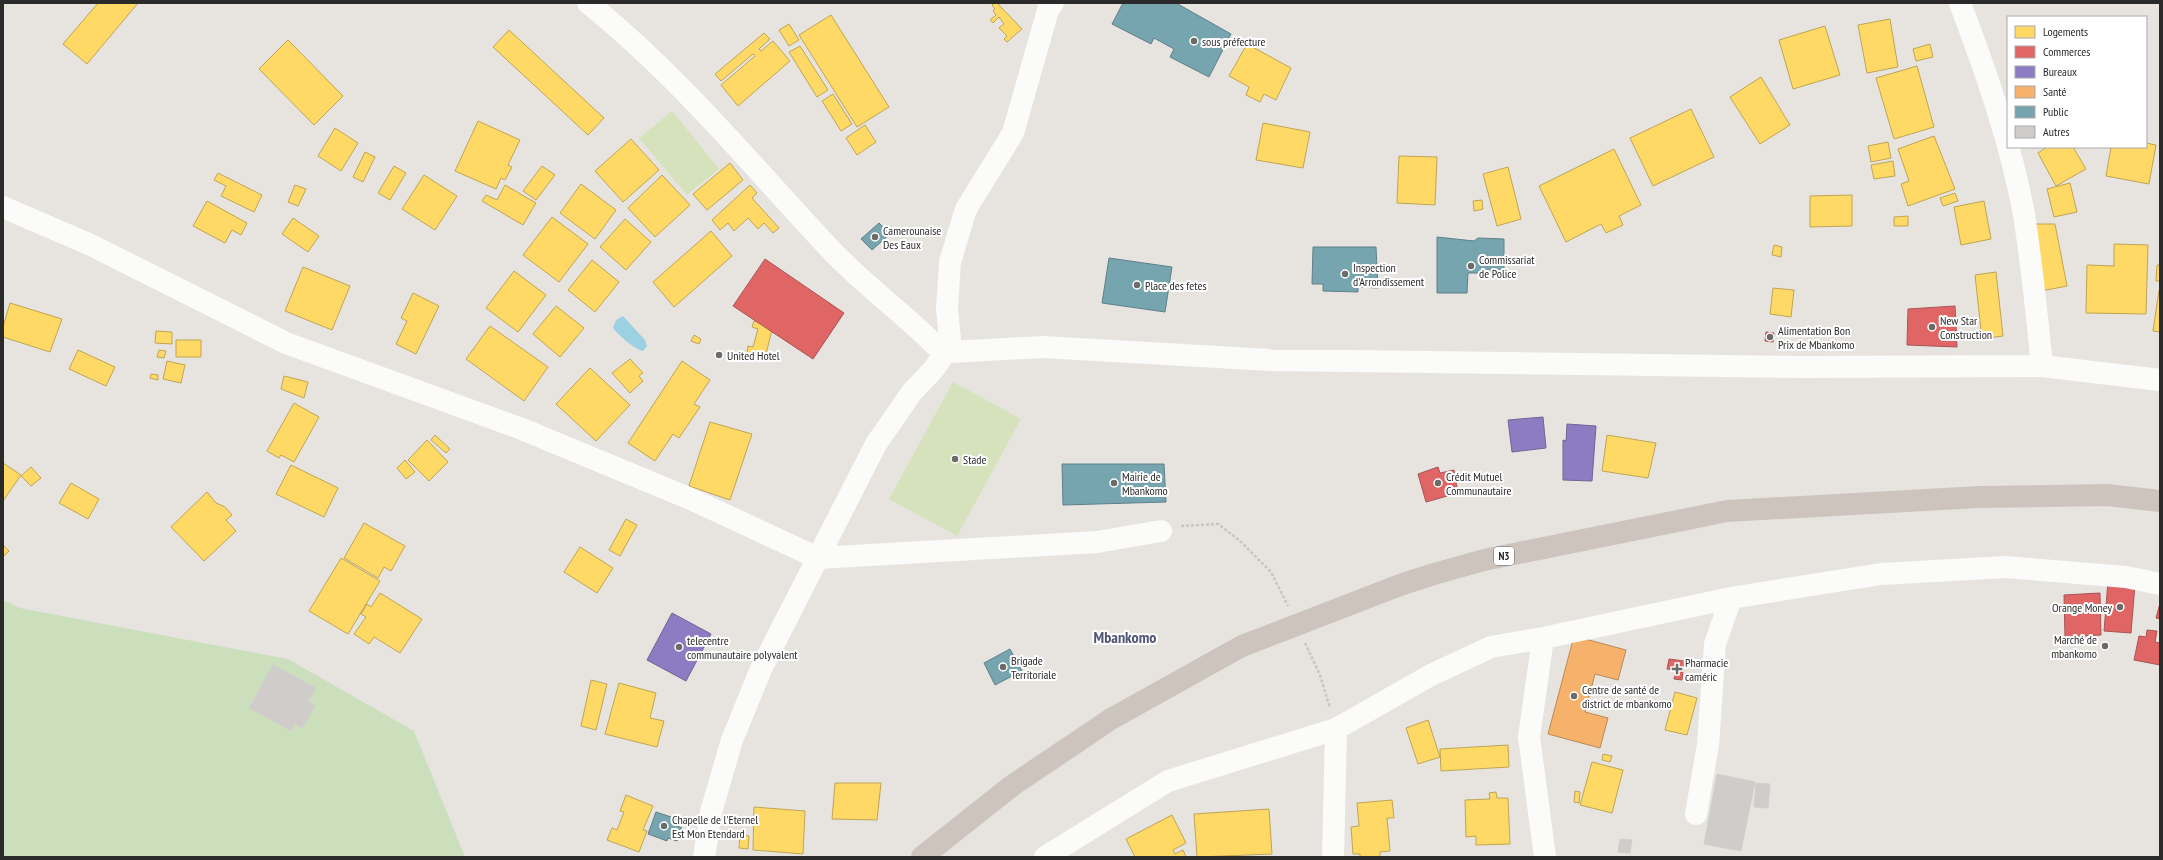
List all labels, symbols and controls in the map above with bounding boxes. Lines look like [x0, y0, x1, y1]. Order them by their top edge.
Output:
legend [2007, 16, 2147, 148]
text: Logements [2043, 24, 2088, 39]
place label: sous préfecture [1202, 34, 1265, 49]
marker: sous préfecture [1189, 36, 1199, 46]
text: Commerces [2043, 44, 2090, 59]
text: Bureaux [2043, 64, 2077, 79]
text: Santé [2043, 84, 2066, 99]
text: Public [2043, 104, 2069, 119]
text: Autres [2043, 124, 2069, 139]
place label: Camerounaise Des Eaux [883, 223, 941, 252]
marker: Camerounaise Des Eaux [870, 232, 880, 242]
place label: Commissariat de Police [1479, 252, 1535, 281]
place label: Inspection d'Arrondissement [1353, 260, 1425, 289]
marker: Commissariat de Police [1466, 261, 1476, 271]
marker: Inspection d'Arrondissement [1340, 269, 1350, 279]
place label: Place des fetes [1145, 278, 1207, 293]
marker: Place des fetes [1132, 280, 1142, 290]
place label: New Star Construction [1940, 313, 1992, 342]
marker: New Star Construction [1927, 322, 1937, 332]
place label: Alimentation Bon Prix de Mbankomo [1778, 323, 1855, 352]
marker: Alimentation Bon Prix de Mbankomo [1765, 332, 1775, 342]
place label: United Hotel [727, 348, 780, 363]
marker: United Hotel [714, 350, 724, 360]
place label: Stade [963, 452, 986, 467]
marker: Stade [950, 454, 960, 464]
place label: Mairie de Mbankomo [1122, 469, 1168, 498]
place label: Crédit Mutuel Communautaire [1446, 469, 1511, 498]
marker: Mairie de Mbankomo [1109, 478, 1119, 488]
marker: Crédit Mutuel Communautaire [1433, 478, 1443, 488]
road number: N3 [1494, 547, 1514, 565]
place label: Orange Money [2052, 600, 2112, 615]
marker: Orange Money [2115, 602, 2125, 612]
district label: Mbankomo [1094, 627, 1156, 647]
place label: Marché de mbankomo [2051, 632, 2097, 661]
place label: telecentre communautaire polyvalent [687, 633, 798, 662]
marker: Marché de mbankomo [2100, 641, 2110, 651]
marker: telecentre communautaire polyvalent [674, 642, 684, 652]
place label: Brigade Territoriale [1011, 653, 1056, 682]
place label: Pharmacie caméric [1685, 655, 1728, 684]
marker: Brigade Territoriale [998, 662, 1008, 672]
marker: Pharmacie caméric [1672, 664, 1682, 674]
place label: Centre de santé de district de mbankomo [1582, 682, 1672, 711]
marker: Centre de santé de district de mbankomo [1569, 691, 1579, 701]
place label: Chapelle de l'Eternel Est Mon Etendard [672, 812, 758, 841]
marker: Chapelle de l'Eternel Est Mon Etendard [659, 821, 669, 831]

